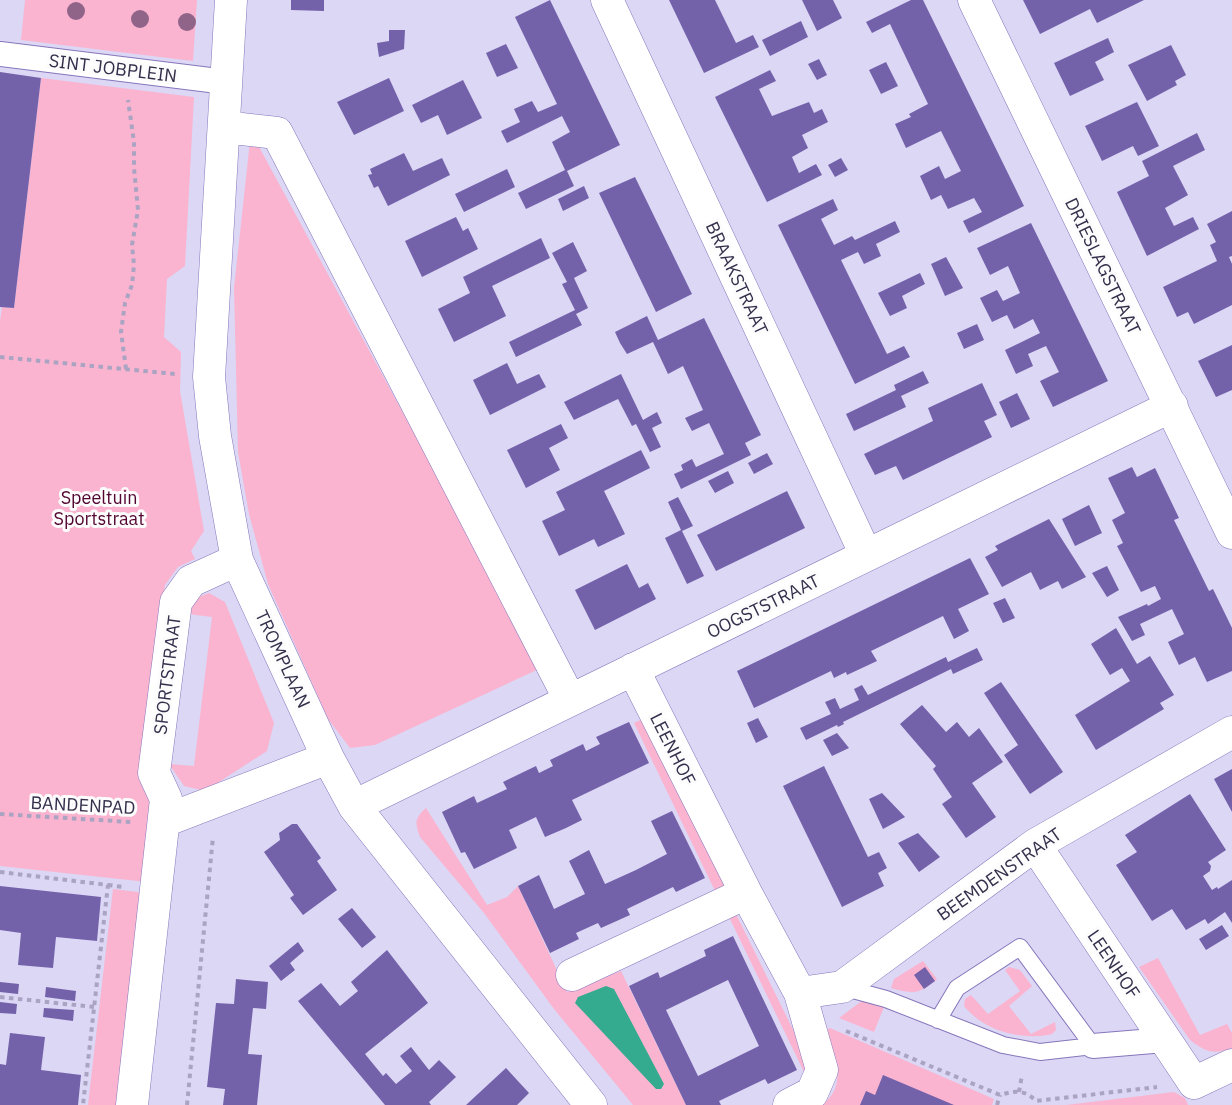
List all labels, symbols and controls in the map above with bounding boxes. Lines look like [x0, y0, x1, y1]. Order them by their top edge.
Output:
street label: SINT JOBPLEIN [48, 49, 178, 87]
street label: DRIESLAGSTRAAT [1060, 194, 1146, 338]
street label: BRAAKSTRAAT [701, 218, 773, 338]
park label: Speeltuin Sportstraat [53, 486, 145, 530]
street label: OOGSTSTRAAT [703, 569, 823, 643]
street label: TROMPLAAN [250, 606, 316, 712]
street label: SPORTSTRAAT [148, 614, 186, 736]
street label: LEENHOF [645, 709, 701, 789]
street label: BANDENPAD [30, 791, 136, 819]
street label: BEEMDENSTRAAT [932, 822, 1066, 926]
street label: LEENHOF [1083, 925, 1145, 1003]

